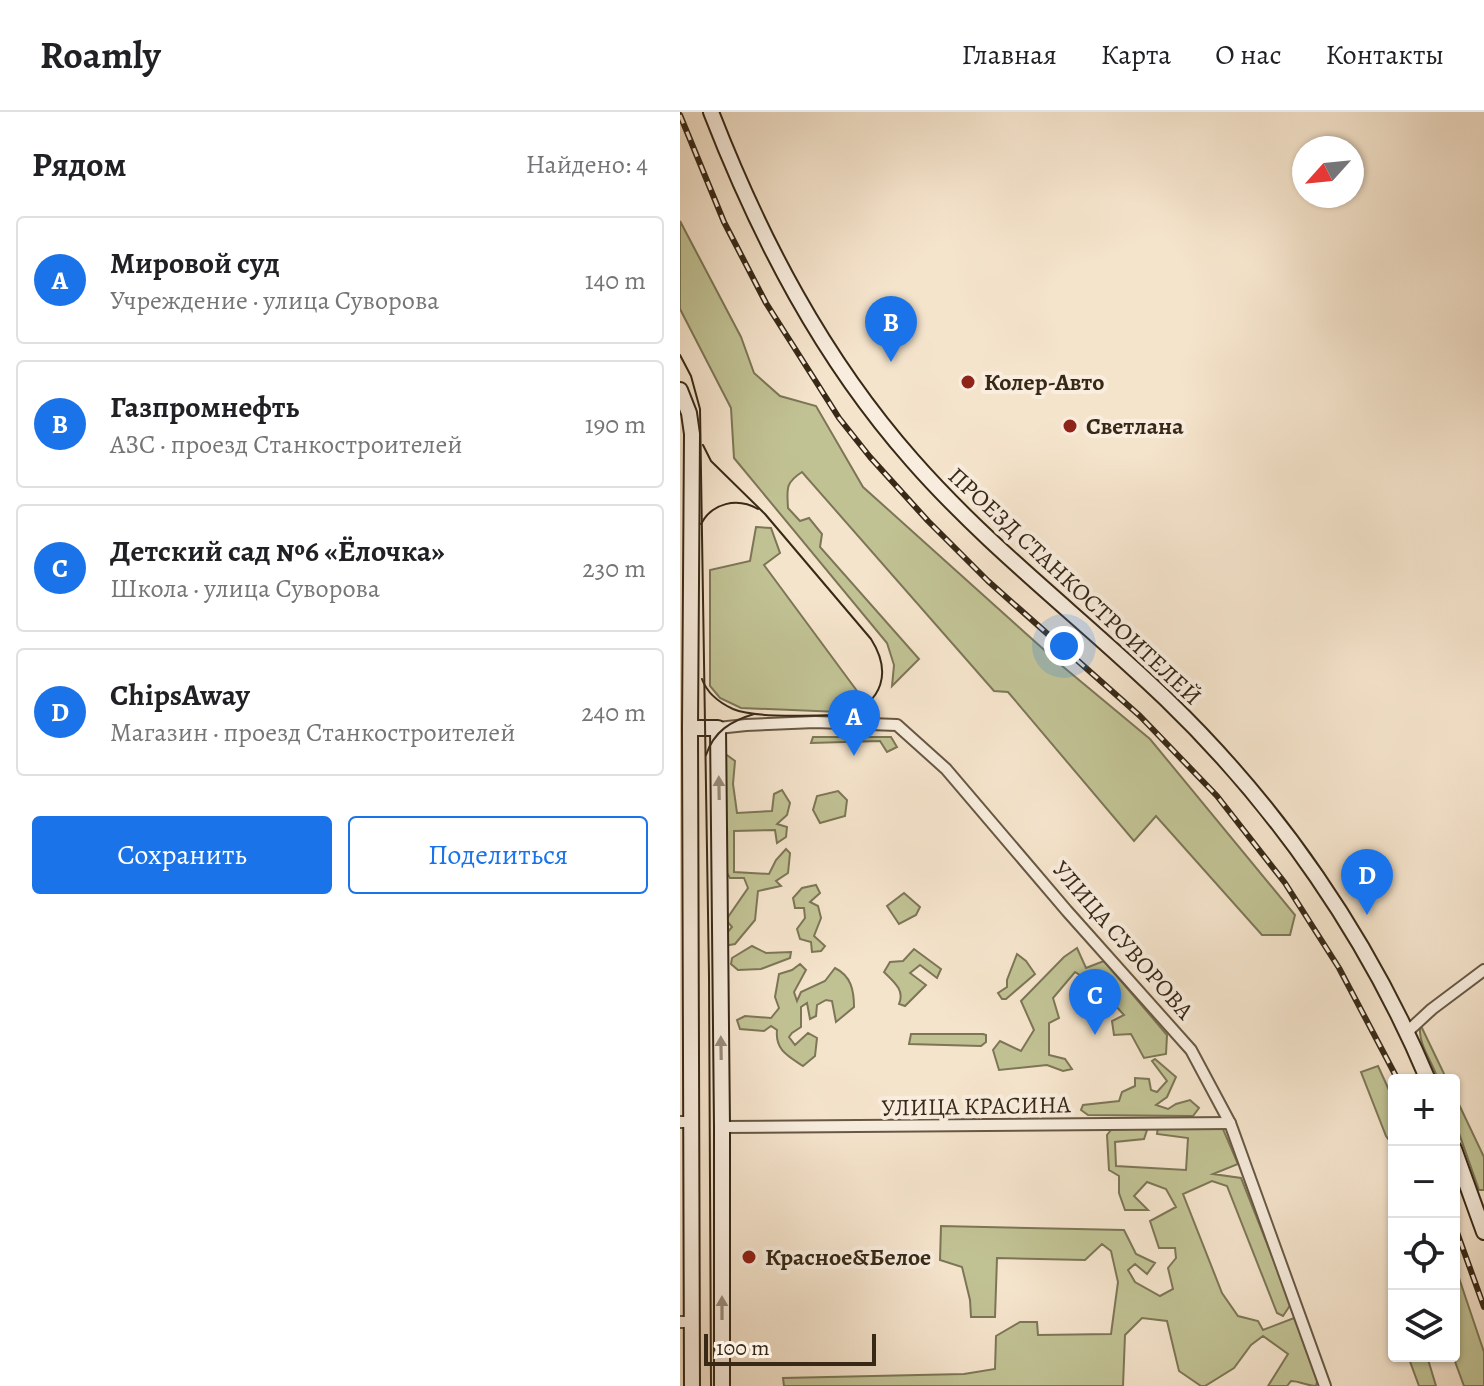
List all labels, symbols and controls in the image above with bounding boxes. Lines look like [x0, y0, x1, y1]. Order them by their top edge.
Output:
text: Roamly [40, 29, 161, 81]
text: Главная [961, 36, 1057, 74]
text: Карта [1101, 36, 1171, 74]
text: О нас [1215, 36, 1282, 74]
text: Контакты [1326, 36, 1444, 74]
north arrow [1292, 136, 1364, 208]
text: Рядом [32, 141, 126, 188]
text: Найдено: 4 [526, 147, 648, 182]
text: Мировой суд [110, 243, 280, 283]
text: A [52, 263, 68, 298]
text: 140 m [585, 263, 646, 298]
text: Учреждение · улица Суворова [110, 283, 439, 318]
pin: B [865, 296, 917, 362]
place label: Колер-Авто [984, 366, 1104, 398]
marker: Колер-Авто [959, 373, 977, 391]
text: Газпромнефть [110, 387, 299, 427]
text: B [52, 407, 68, 442]
text: 190 m [585, 407, 646, 442]
place label: Светлана [1086, 410, 1184, 442]
marker: Светлана [1061, 417, 1079, 435]
text: АЗС · проезд Станкостроителей [110, 427, 463, 462]
street label: ПРОЕЗД СТАНКОСТРОИТЕЛЕЙ [941, 460, 1209, 712]
text: Детский сад №6 «Ёлочка» [110, 531, 445, 571]
text: C [52, 551, 68, 586]
text: 230 m [582, 551, 646, 586]
text: Школа · улица Суворова [110, 571, 380, 606]
your location [1044, 626, 1084, 666]
text: ChipsAway [110, 675, 250, 715]
pin: A [828, 690, 880, 756]
text: D [51, 695, 69, 730]
text: 240 m [581, 695, 646, 730]
text: Магазин · проезд Станкостроителей [110, 715, 515, 750]
one-way arrow [712, 775, 725, 800]
button: Сохранить [32, 816, 332, 894]
button: Поделиться [348, 816, 648, 894]
pin: D [1341, 849, 1393, 915]
street label: УЛИЦА СУВОРОВА [1045, 854, 1201, 1027]
pin: C [1069, 969, 1121, 1035]
one-way arrow [715, 1035, 728, 1060]
map controls [1388, 1074, 1460, 1362]
button: + [1388, 1074, 1460, 1146]
street label: УЛИЦА КРАСИНА [881, 1088, 1072, 1124]
button: − [1388, 1146, 1460, 1218]
button: locate [1388, 1218, 1460, 1290]
place label: Красное&Белое [765, 1241, 931, 1273]
marker: Красное&Белое [740, 1248, 758, 1266]
button: layers [1388, 1290, 1460, 1362]
one-way arrow [716, 1295, 728, 1320]
scale bar [704, 1330, 876, 1366]
text: 100 m [716, 1333, 770, 1363]

